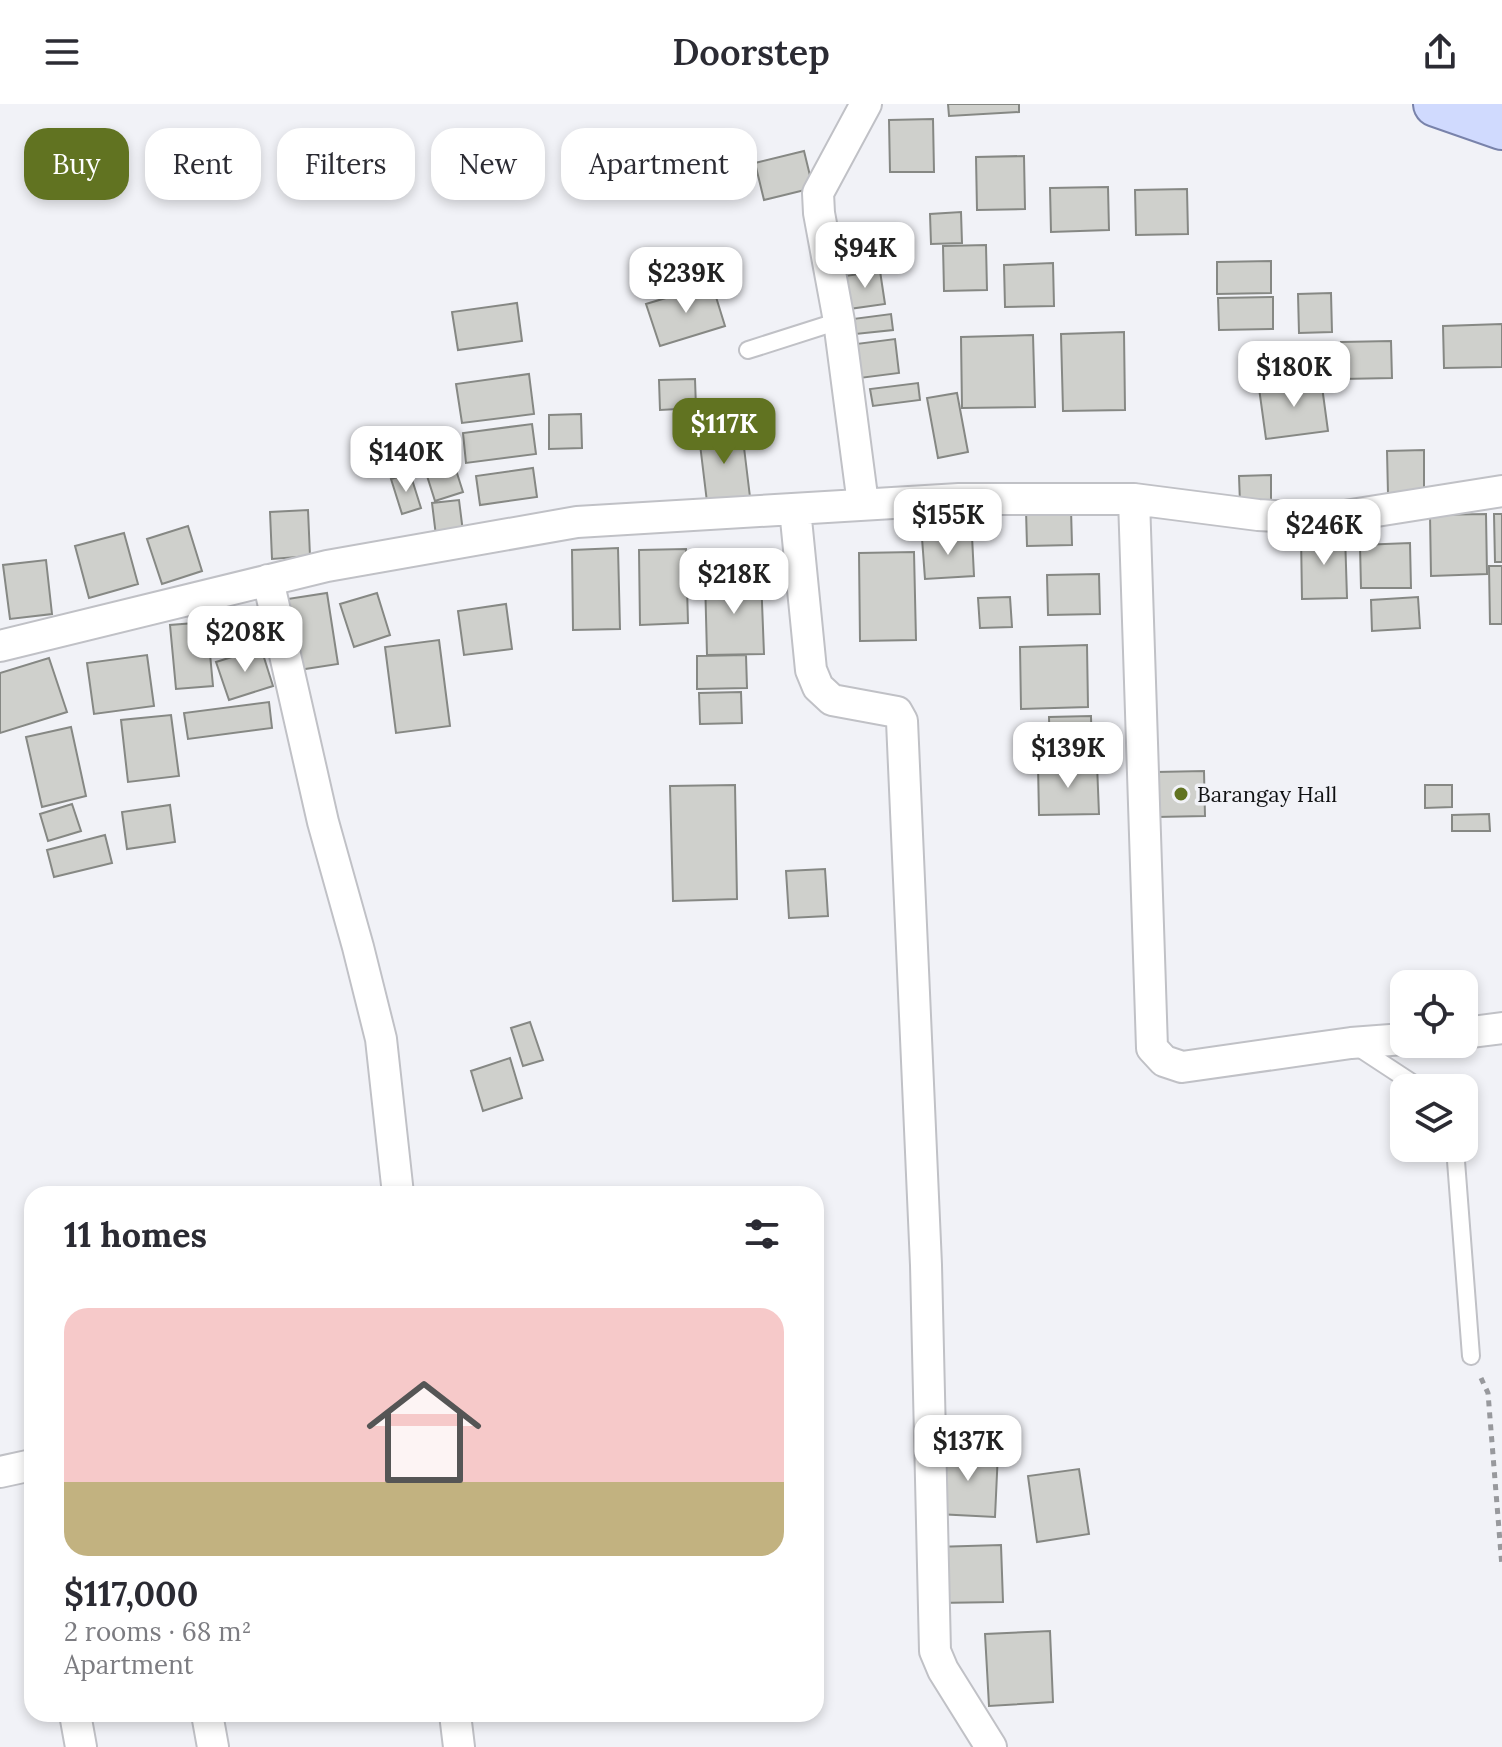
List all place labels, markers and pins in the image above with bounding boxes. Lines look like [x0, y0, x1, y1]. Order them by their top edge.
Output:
pin: $94K [818, 222, 912, 290]
pin: $239K [630, 247, 742, 315]
pin: $180K [1238, 341, 1350, 409]
pin: $117K [668, 398, 780, 466]
pin: $140K [350, 426, 462, 494]
pin: $155K [892, 489, 1004, 557]
pin: $246K [1268, 499, 1380, 567]
pin: $218K [678, 548, 790, 616]
pin: $208K [189, 606, 301, 674]
pin: $139K [1012, 722, 1124, 790]
place label: Barangay Hall [1197, 780, 1337, 808]
marker: Barangay Hall [1172, 785, 1190, 803]
pin: $137K [912, 1415, 1024, 1483]

